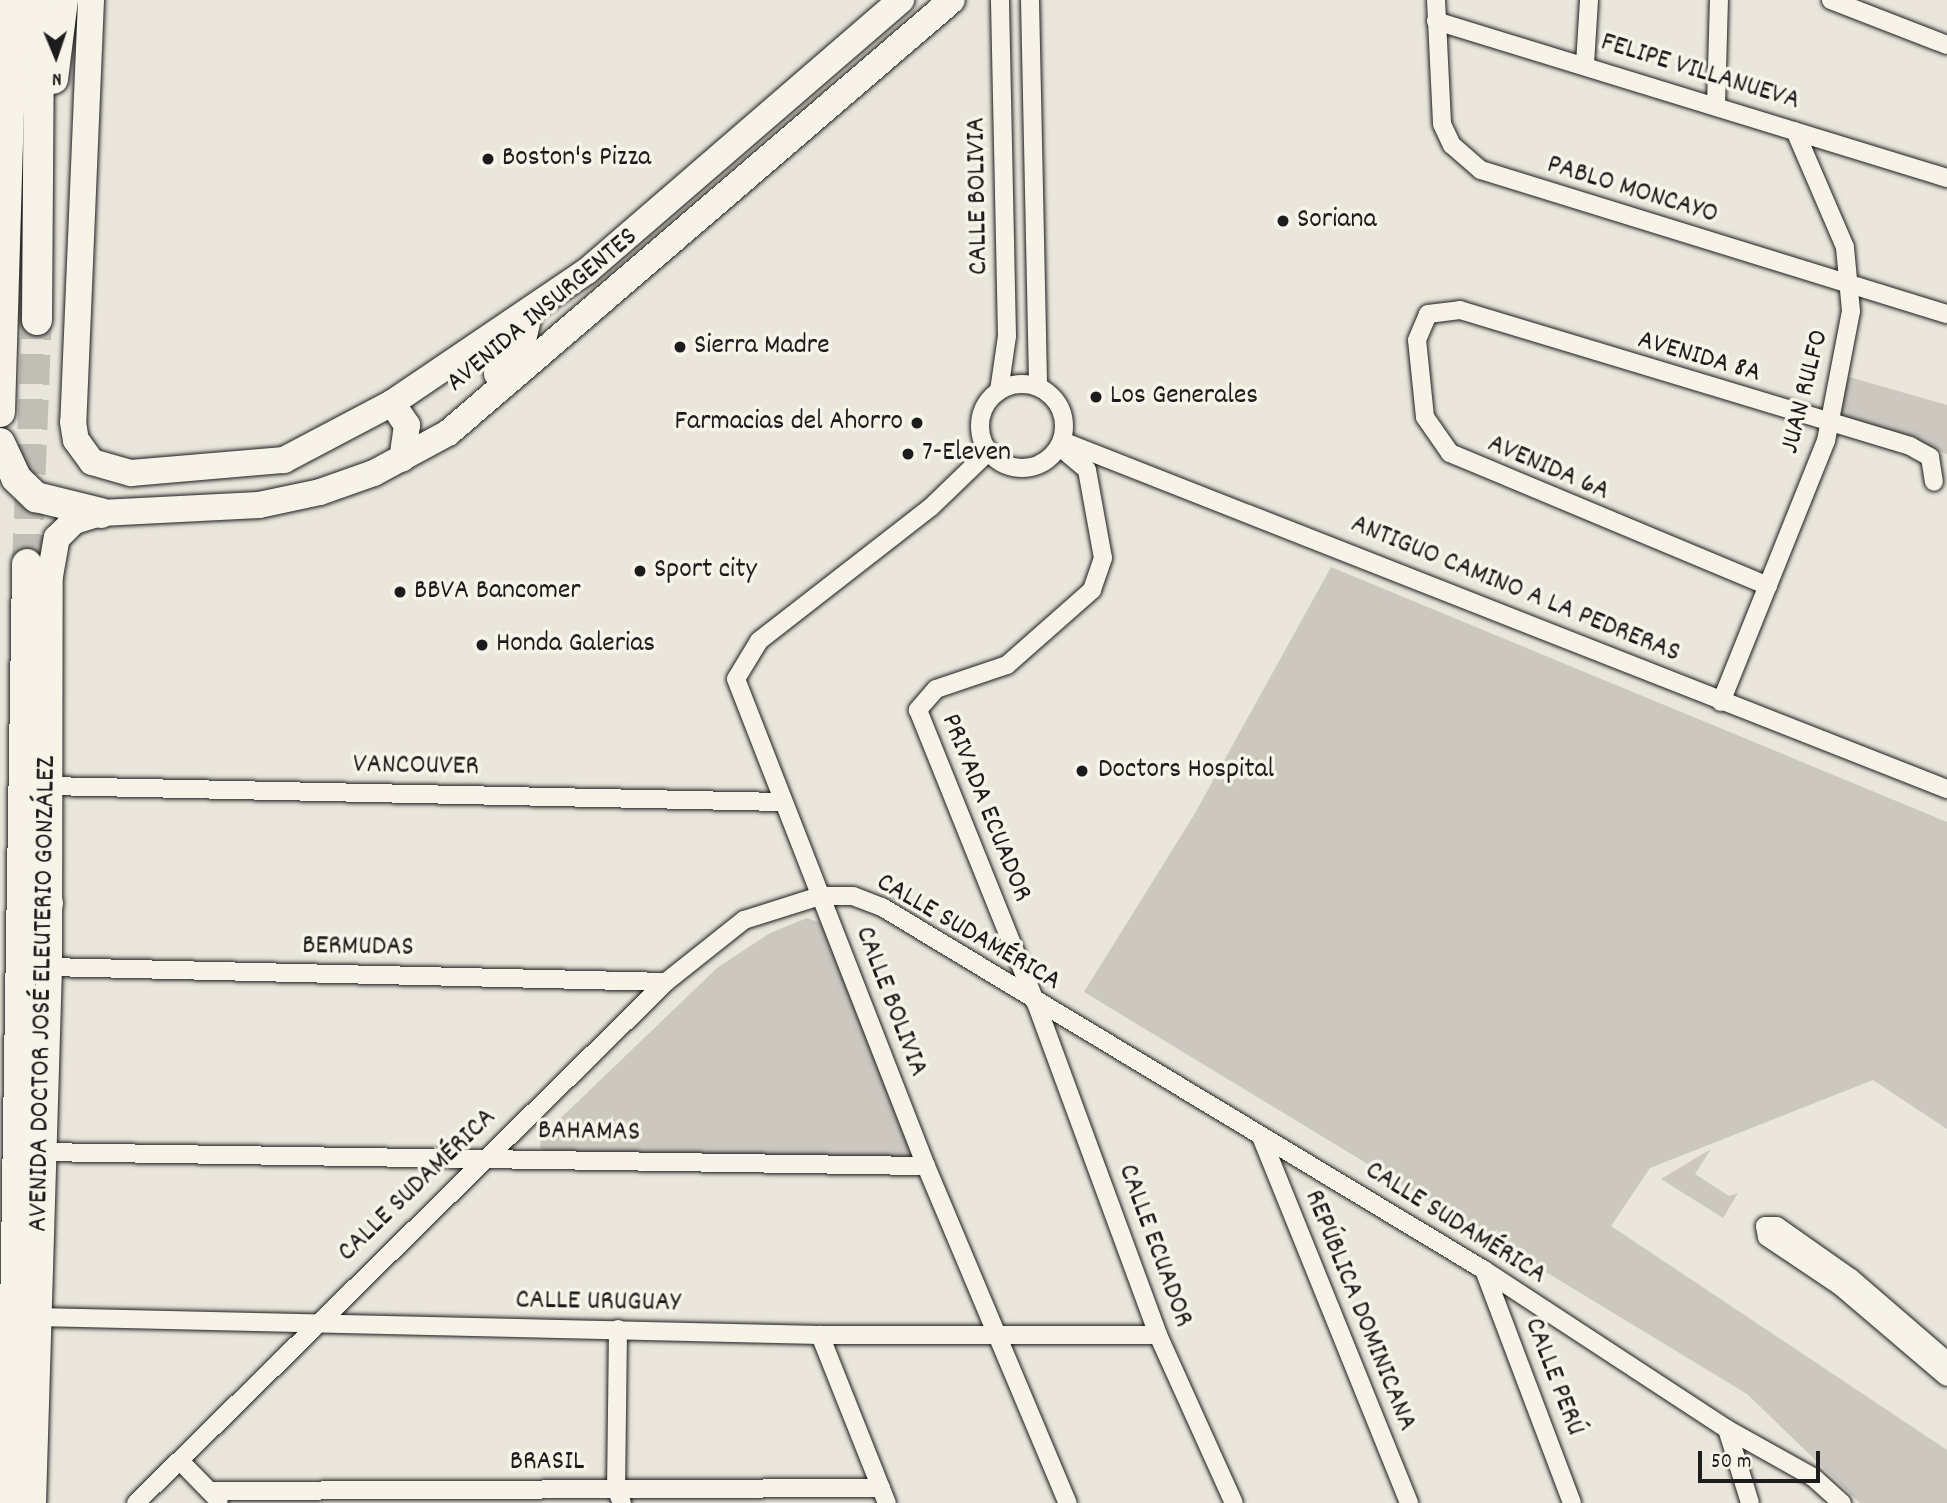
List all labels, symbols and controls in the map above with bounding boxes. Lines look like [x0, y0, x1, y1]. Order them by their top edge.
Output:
north arrow [21, 21, 91, 91]
street label: FELIPE VILLANUEVA [1596, 27, 1804, 119]
text: N [52, 64, 62, 91]
street label: CALLE BOLIVIA [961, 117, 997, 275]
place label: Boston's Pizza [502, 142, 651, 176]
street label: PABLO MONCAYO [1542, 149, 1722, 233]
marker: Boston's Pizza [480, 151, 496, 167]
place label: Soriana [1297, 204, 1377, 238]
marker: Soriana [1275, 213, 1291, 229]
street label: AVENIDA INSURGENTES [441, 221, 645, 401]
street label: AVENIDA 8A [1634, 324, 1764, 392]
street label: JUAN RULFO [1774, 327, 1838, 457]
place label: Sierra Madre [694, 330, 829, 364]
marker: Sierra Madre [672, 339, 688, 355]
place label: Los Generales [1110, 380, 1258, 414]
marker: Los Generales [1088, 389, 1104, 405]
place label: Farmacias del Ahorro [675, 406, 903, 440]
marker: Farmacias del Ahorro [909, 415, 925, 431]
street label: AVENIDA 6A [1482, 428, 1614, 510]
place label: 7-Eleven [922, 437, 1011, 471]
marker: 7-Eleven [900, 446, 916, 462]
street label: ANTIGUO CAMINO A LA PEDRERAS [1346, 508, 1684, 672]
place label: Sport city [654, 554, 757, 588]
marker: Sport city [632, 563, 648, 579]
place label: BBVA Bancomer [414, 575, 581, 609]
marker: BBVA Bancomer [392, 584, 408, 600]
place label: Honda Galerias [496, 628, 655, 662]
marker: Honda Galerias [474, 637, 490, 653]
street label: PRIVADA ECUADOR [932, 709, 1038, 907]
street label: VANCOUVER [353, 749, 479, 785]
place label: Doctors Hospital [1098, 754, 1274, 788]
street label: AVENIDA DOCTOR JOSÉ ELEUTERIO GONZÁLEZ [23, 756, 65, 1232]
marker: Doctors Hospital [1072, 761, 1092, 781]
street label: CALLE SUDAMÉRICA [870, 867, 1066, 999]
street label: CALLE BOLIVIA [846, 922, 934, 1082]
street label: BERMUDAS [302, 930, 414, 966]
street label: CALLE SUDAMÉRICA [332, 1102, 504, 1270]
street label: BAHAMAS [538, 1115, 640, 1151]
street label: CALLE SUDAMÉRICA [1358, 1155, 1552, 1293]
street label: CALLE ECUADOR [1109, 1160, 1199, 1332]
street label: REPÚBLICA DOMINICANA [1295, 1186, 1423, 1436]
street label: CALLE URUGUAY [515, 1285, 681, 1321]
street label: CALLE PERÚ [1515, 1314, 1591, 1440]
scale bar [1702, 1436, 1825, 1480]
street label: BRASIL [510, 1446, 584, 1480]
text: 50 m [1711, 1448, 1751, 1478]

